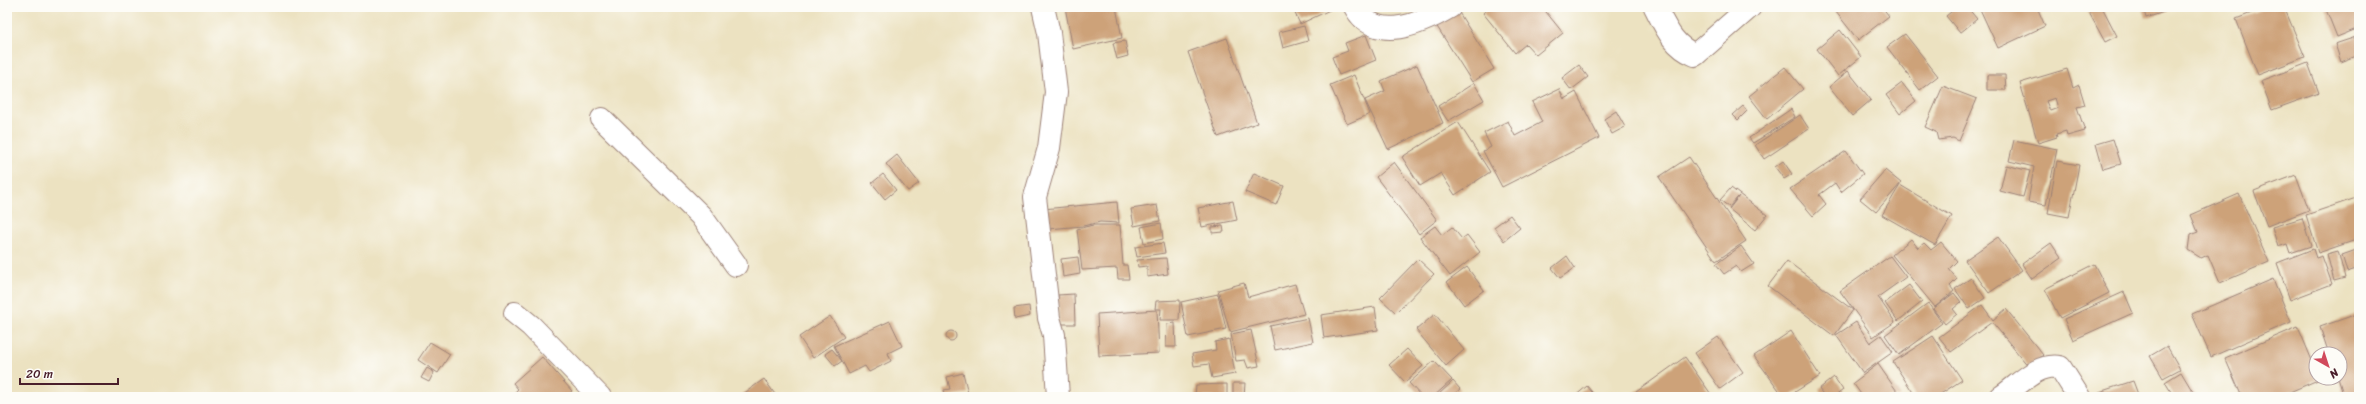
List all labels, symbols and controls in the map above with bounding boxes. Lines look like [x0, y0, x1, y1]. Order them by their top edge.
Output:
north arrow [2308, 346, 2348, 386]
scale bar [20, 360, 118, 386]
text: 20 m [26, 363, 53, 385]
text: N [2325, 363, 2344, 383]

